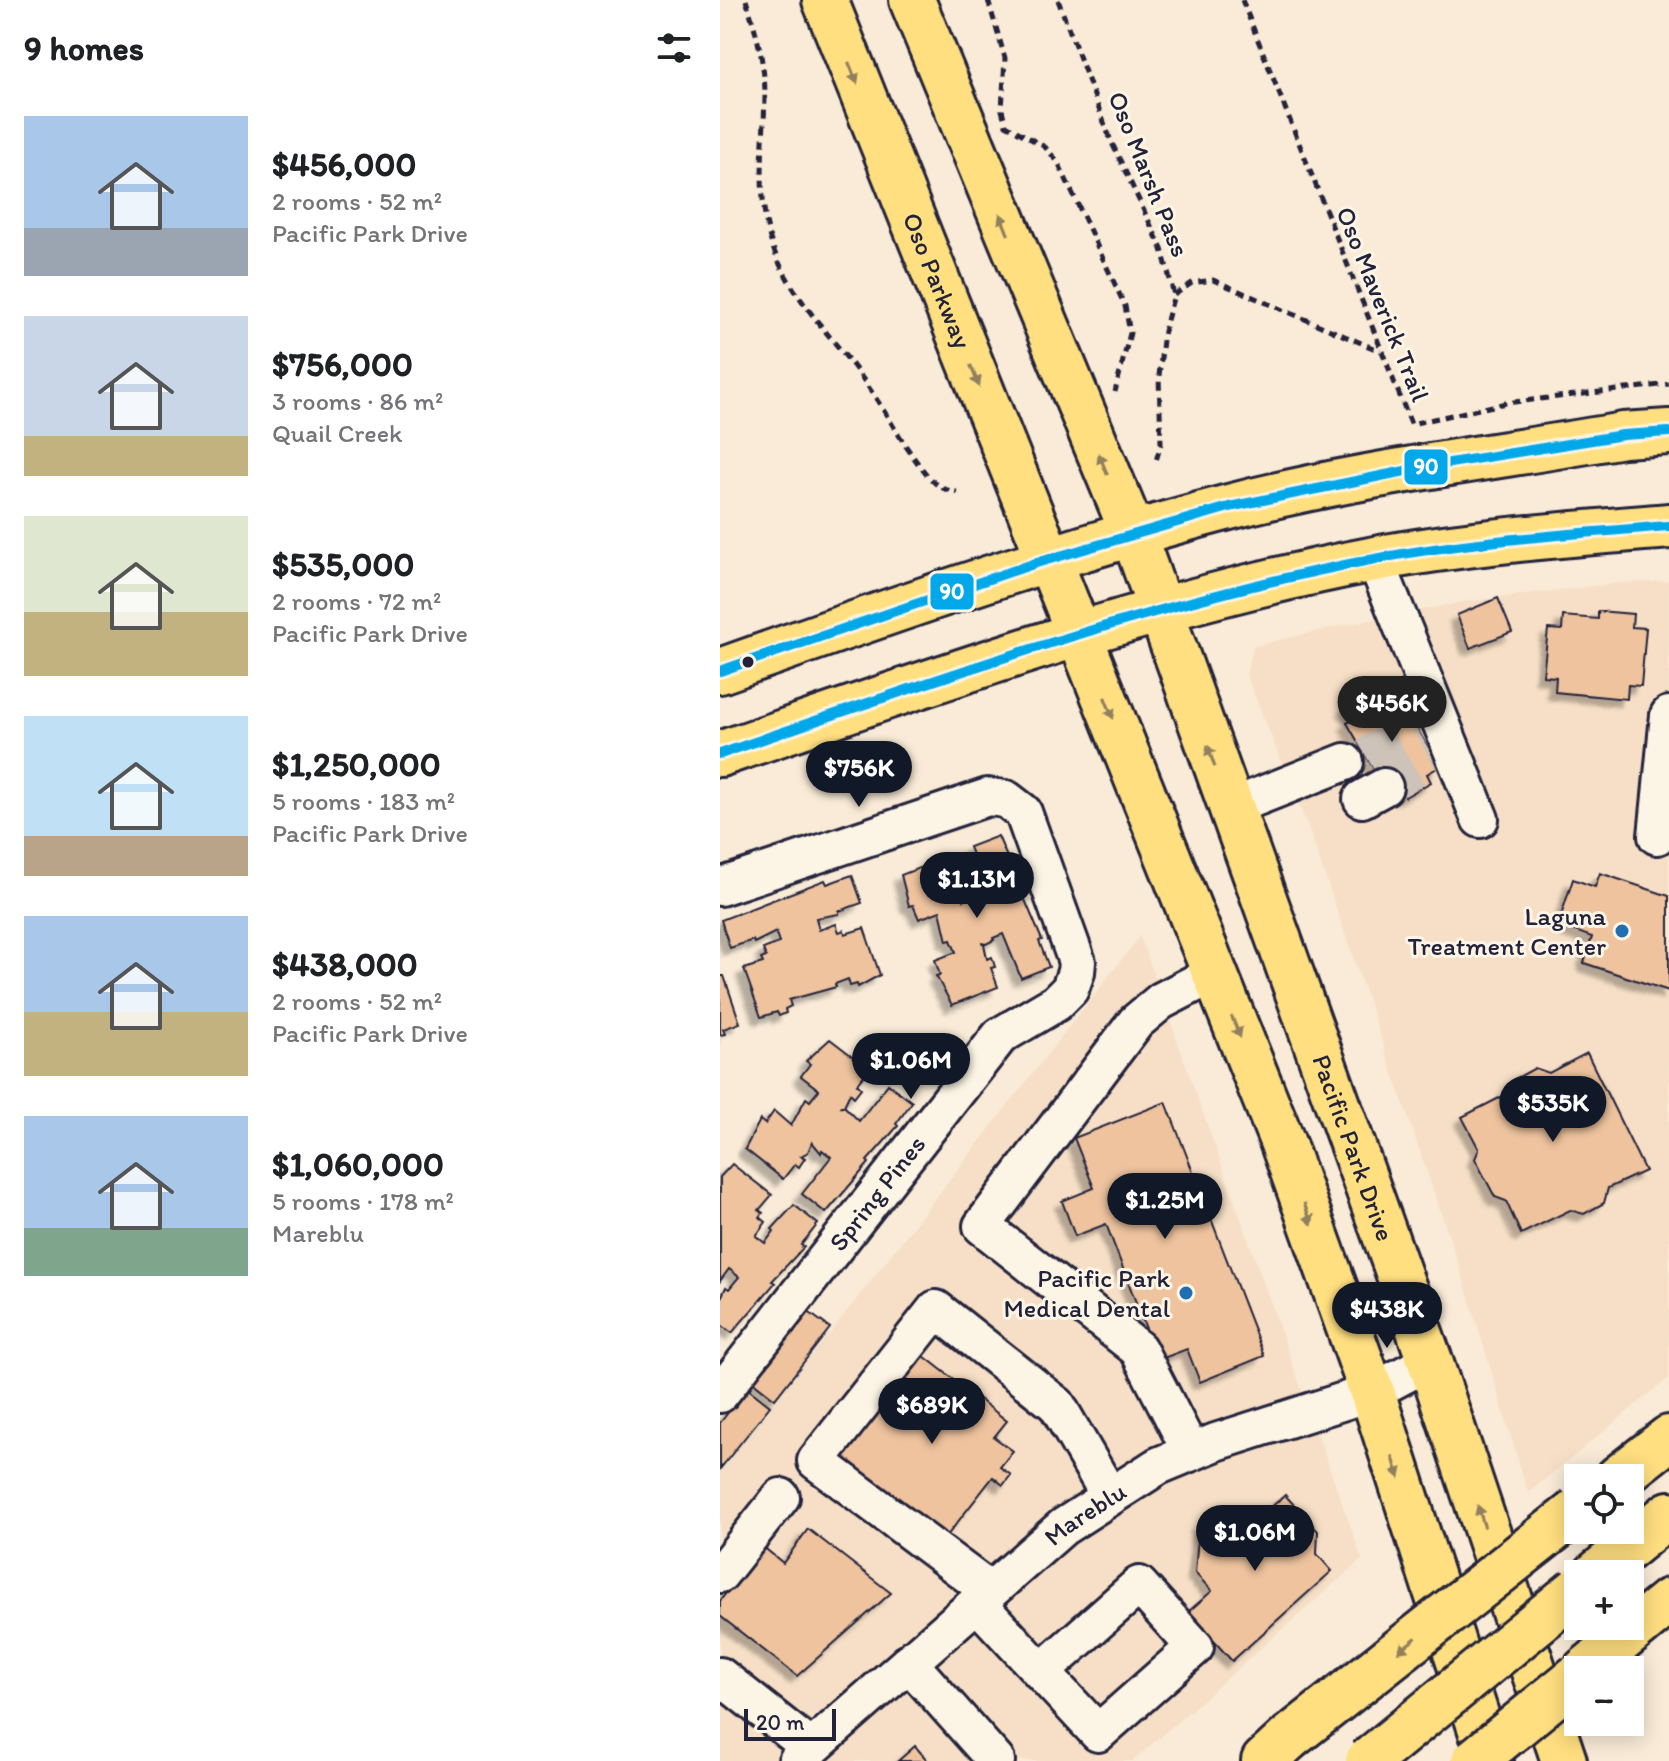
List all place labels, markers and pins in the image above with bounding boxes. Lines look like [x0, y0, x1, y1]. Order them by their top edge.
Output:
unlabelled marker [740, 654, 756, 670]
pin: $456K [1336, 676, 1448, 744]
pin: $756K [803, 741, 915, 809]
pin: $1.13M [912, 852, 1042, 920]
place label: Laguna Treatment Center [1408, 900, 1607, 962]
marker: Laguna Treatment Center [1613, 922, 1631, 940]
pin: $1.06M [846, 1033, 976, 1101]
pin: $535K [1497, 1076, 1609, 1144]
pin: $1.25M [1100, 1173, 1230, 1241]
place label: Pacific Park Medical Dental [1003, 1262, 1171, 1324]
pin: $438K [1331, 1282, 1443, 1350]
marker: Pacific Park Medical Dental [1177, 1284, 1195, 1302]
pin: $689K [876, 1378, 988, 1446]
pin: $1.06M [1190, 1505, 1320, 1573]

